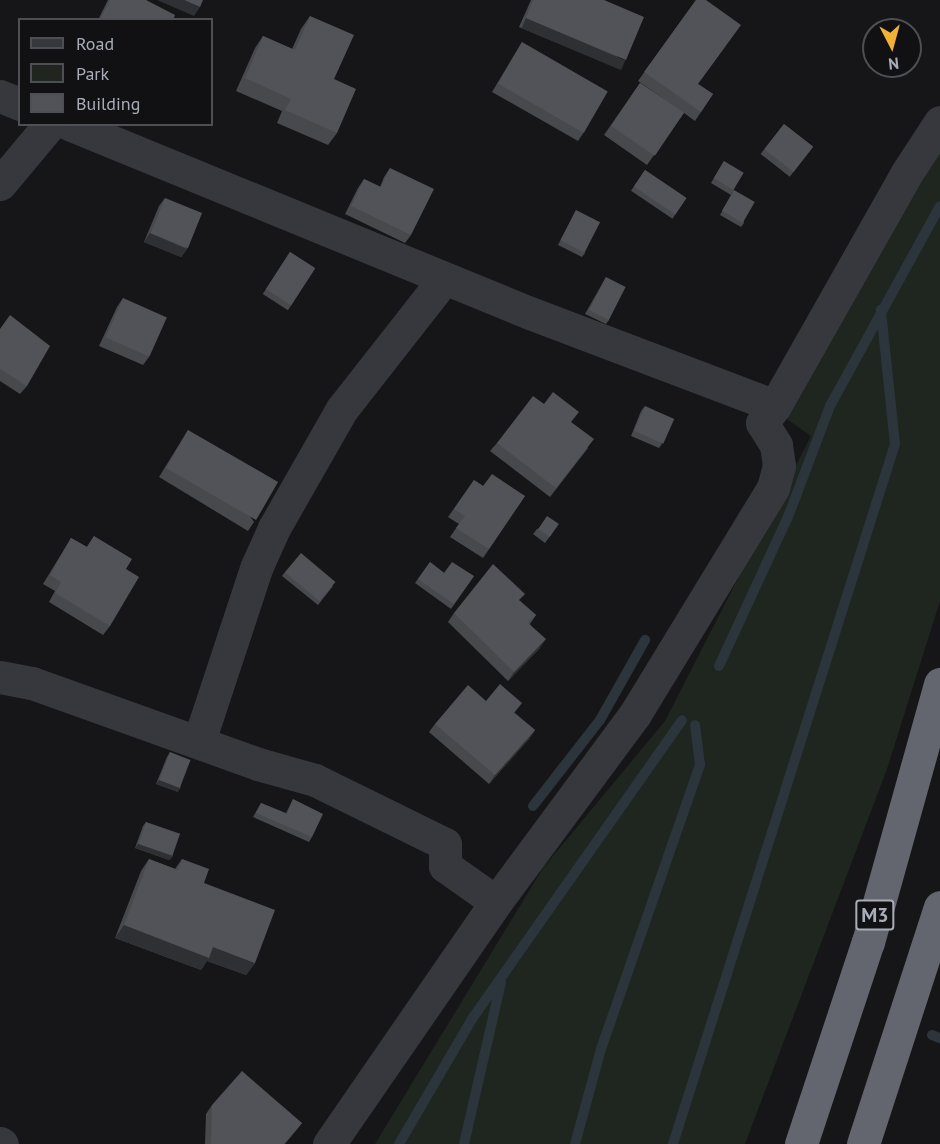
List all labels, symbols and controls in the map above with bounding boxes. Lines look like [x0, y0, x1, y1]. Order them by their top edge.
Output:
legend [18, 18, 213, 126]
north arrow [862, 18, 922, 78]
text: Road [76, 32, 114, 55]
text: N [887, 53, 900, 74]
text: Park [76, 62, 109, 85]
text: Building [76, 92, 140, 115]
road number: M3 [854, 898, 896, 932]

